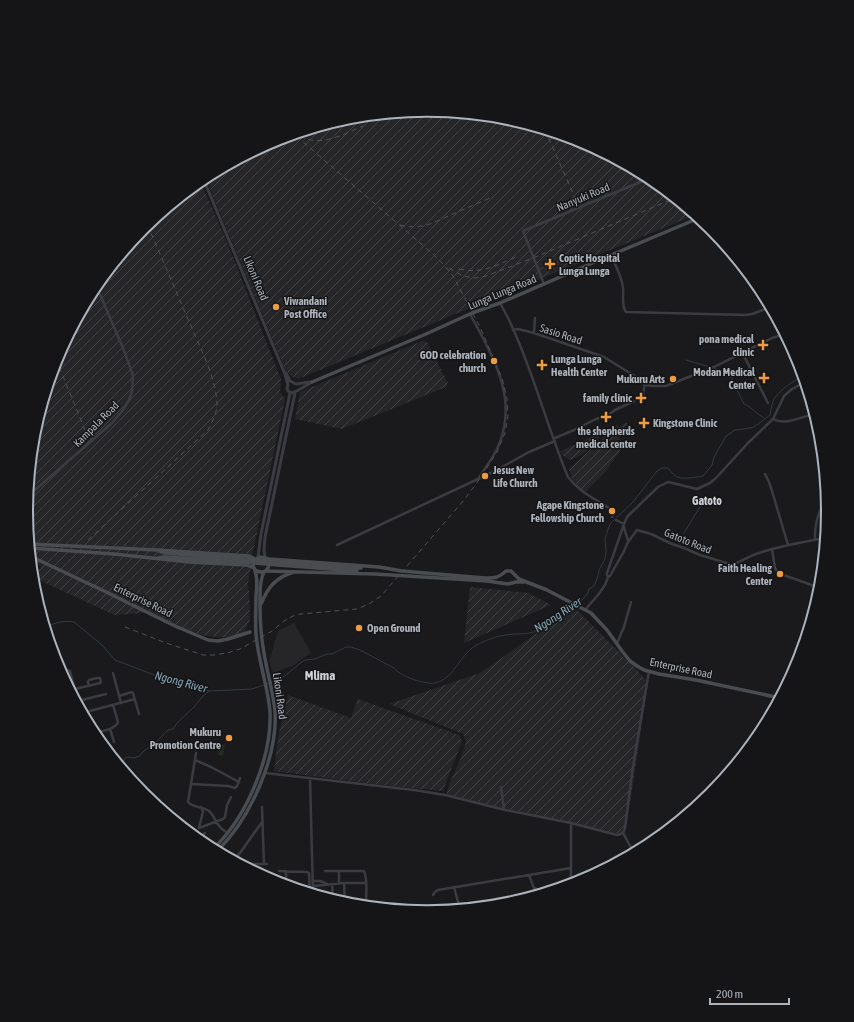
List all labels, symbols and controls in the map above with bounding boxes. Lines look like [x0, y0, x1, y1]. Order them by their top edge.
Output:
street label: Nanyuki Road [555, 180, 611, 214]
place label: Coptic Hospital Lunga Lunga [559, 252, 621, 277]
street label: Likoni Road [241, 254, 271, 302]
marker: Coptic Hospital Lunga Lunga [544, 258, 556, 270]
street label: Lunga Lunga Road [466, 272, 538, 312]
place label: Viwandani Post Office [283, 295, 327, 320]
marker: Viwandani Post Office [271, 302, 281, 312]
street label: Sasio Road [538, 322, 584, 346]
place label: pona medical clinic [699, 333, 755, 358]
marker: pona medical clinic [757, 339, 769, 351]
place label: GOD celebration church [420, 349, 486, 374]
place label: Lunga Lunga Health Center [551, 353, 608, 378]
marker: GOD celebration church [489, 356, 499, 366]
marker: Lunga Lunga Health Center [536, 359, 548, 371]
place label: Modan Medical Center [693, 366, 756, 391]
marker: Modan Medical Center [758, 372, 770, 384]
place label: Mukuru Arts [617, 373, 665, 385]
marker: Mukuru Arts [668, 374, 678, 384]
place label: family clinic [582, 392, 633, 404]
marker: family clinic [635, 392, 647, 404]
street label: Kampala Road [71, 399, 121, 449]
marker: the shepherds medical center [600, 411, 612, 423]
marker: Kingstone Clinic [638, 417, 650, 429]
place label: Kingstone Clinic [653, 417, 718, 429]
place label: the shepherds medical center [576, 425, 637, 450]
place label: Jesus New Life Church [492, 464, 538, 489]
marker: Jesus New Life Church [480, 471, 490, 481]
district label: Gatoto [692, 494, 722, 508]
place label: Agape Kingstone Fellowship Church [531, 499, 604, 524]
marker: Agape Kingstone Fellowship Church [607, 506, 617, 516]
street label: Gatoto Road [663, 526, 713, 556]
place label: Faith Healing Center [718, 562, 773, 587]
marker: Faith Healing Center [775, 569, 785, 579]
street label: Enterprise Road [112, 581, 174, 619]
water label: Ngong River [532, 594, 585, 636]
place label: Open Ground [367, 622, 421, 634]
marker: Open Ground [354, 623, 364, 633]
street label: Enterprise Road [649, 656, 713, 680]
water label: Ngong River [153, 668, 209, 696]
district label: Mlima [305, 668, 335, 683]
street label: Likoni Road [271, 672, 289, 720]
place label: Mukuru Promotion Centre [150, 726, 221, 751]
marker: Mukuru Promotion Centre [224, 733, 234, 743]
scale bar [710, 980, 789, 1006]
text: 200 m [716, 987, 743, 1001]

